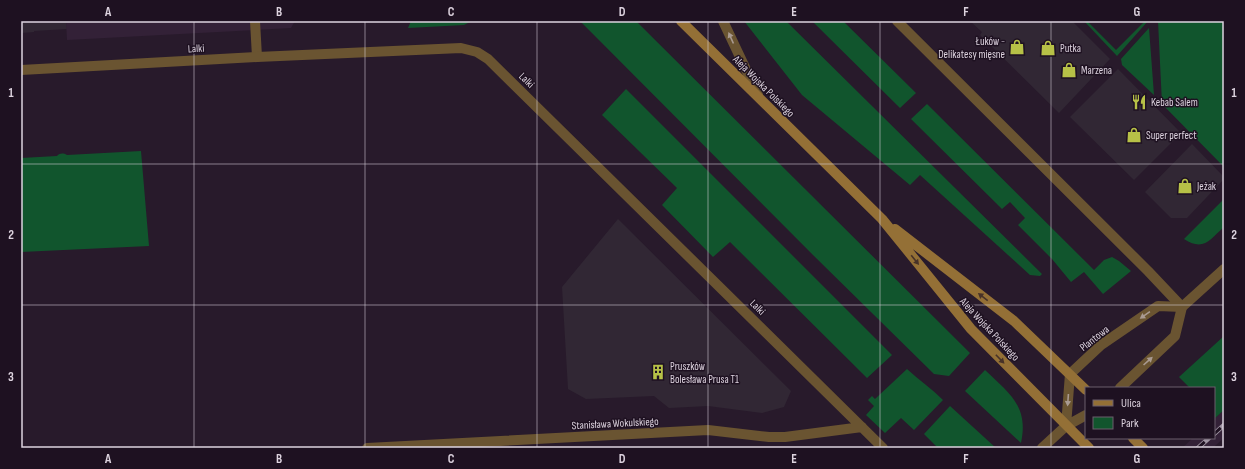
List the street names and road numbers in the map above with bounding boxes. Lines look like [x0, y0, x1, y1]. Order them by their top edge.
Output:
street label: Lalki [187, 42, 205, 55]
street label: Aleja Wojska Polskiego [729, 52, 797, 120]
street label: Lalki [516, 70, 537, 91]
street label: Aleja Wojska Polskiego [956, 294, 1023, 364]
street label: Lalki [747, 297, 768, 318]
street label: Plantowa [1077, 323, 1112, 354]
street label: Stanisława Wokulskiego [571, 415, 659, 432]

